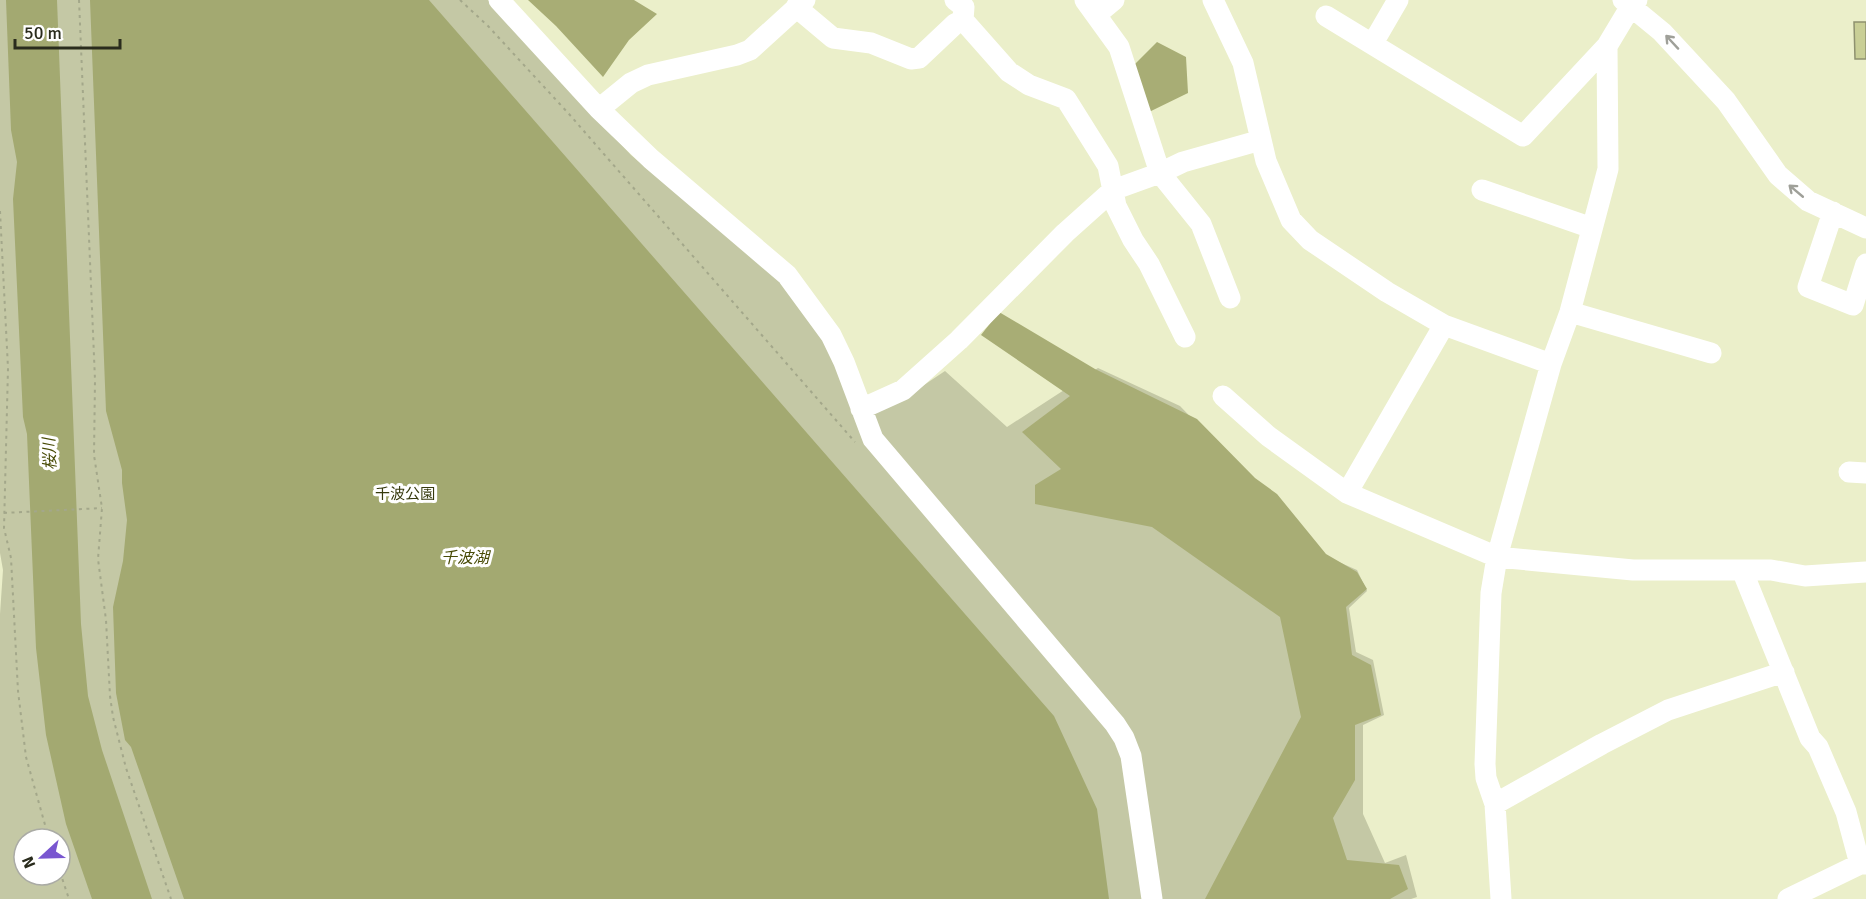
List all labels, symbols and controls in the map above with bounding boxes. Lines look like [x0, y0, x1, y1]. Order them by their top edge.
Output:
scale bar [15, 12, 120, 50]
text: 50 m [24, 22, 62, 44]
one-way arrow [1665, 35, 1679, 50]
one-way arrow [1788, 184, 1804, 197]
water label: 桜川 [39, 436, 61, 471]
park label: 千波公園 [375, 485, 435, 503]
water label: 千波湖 [441, 548, 492, 568]
north arrow [12, 827, 72, 887]
text: N [18, 853, 40, 871]

